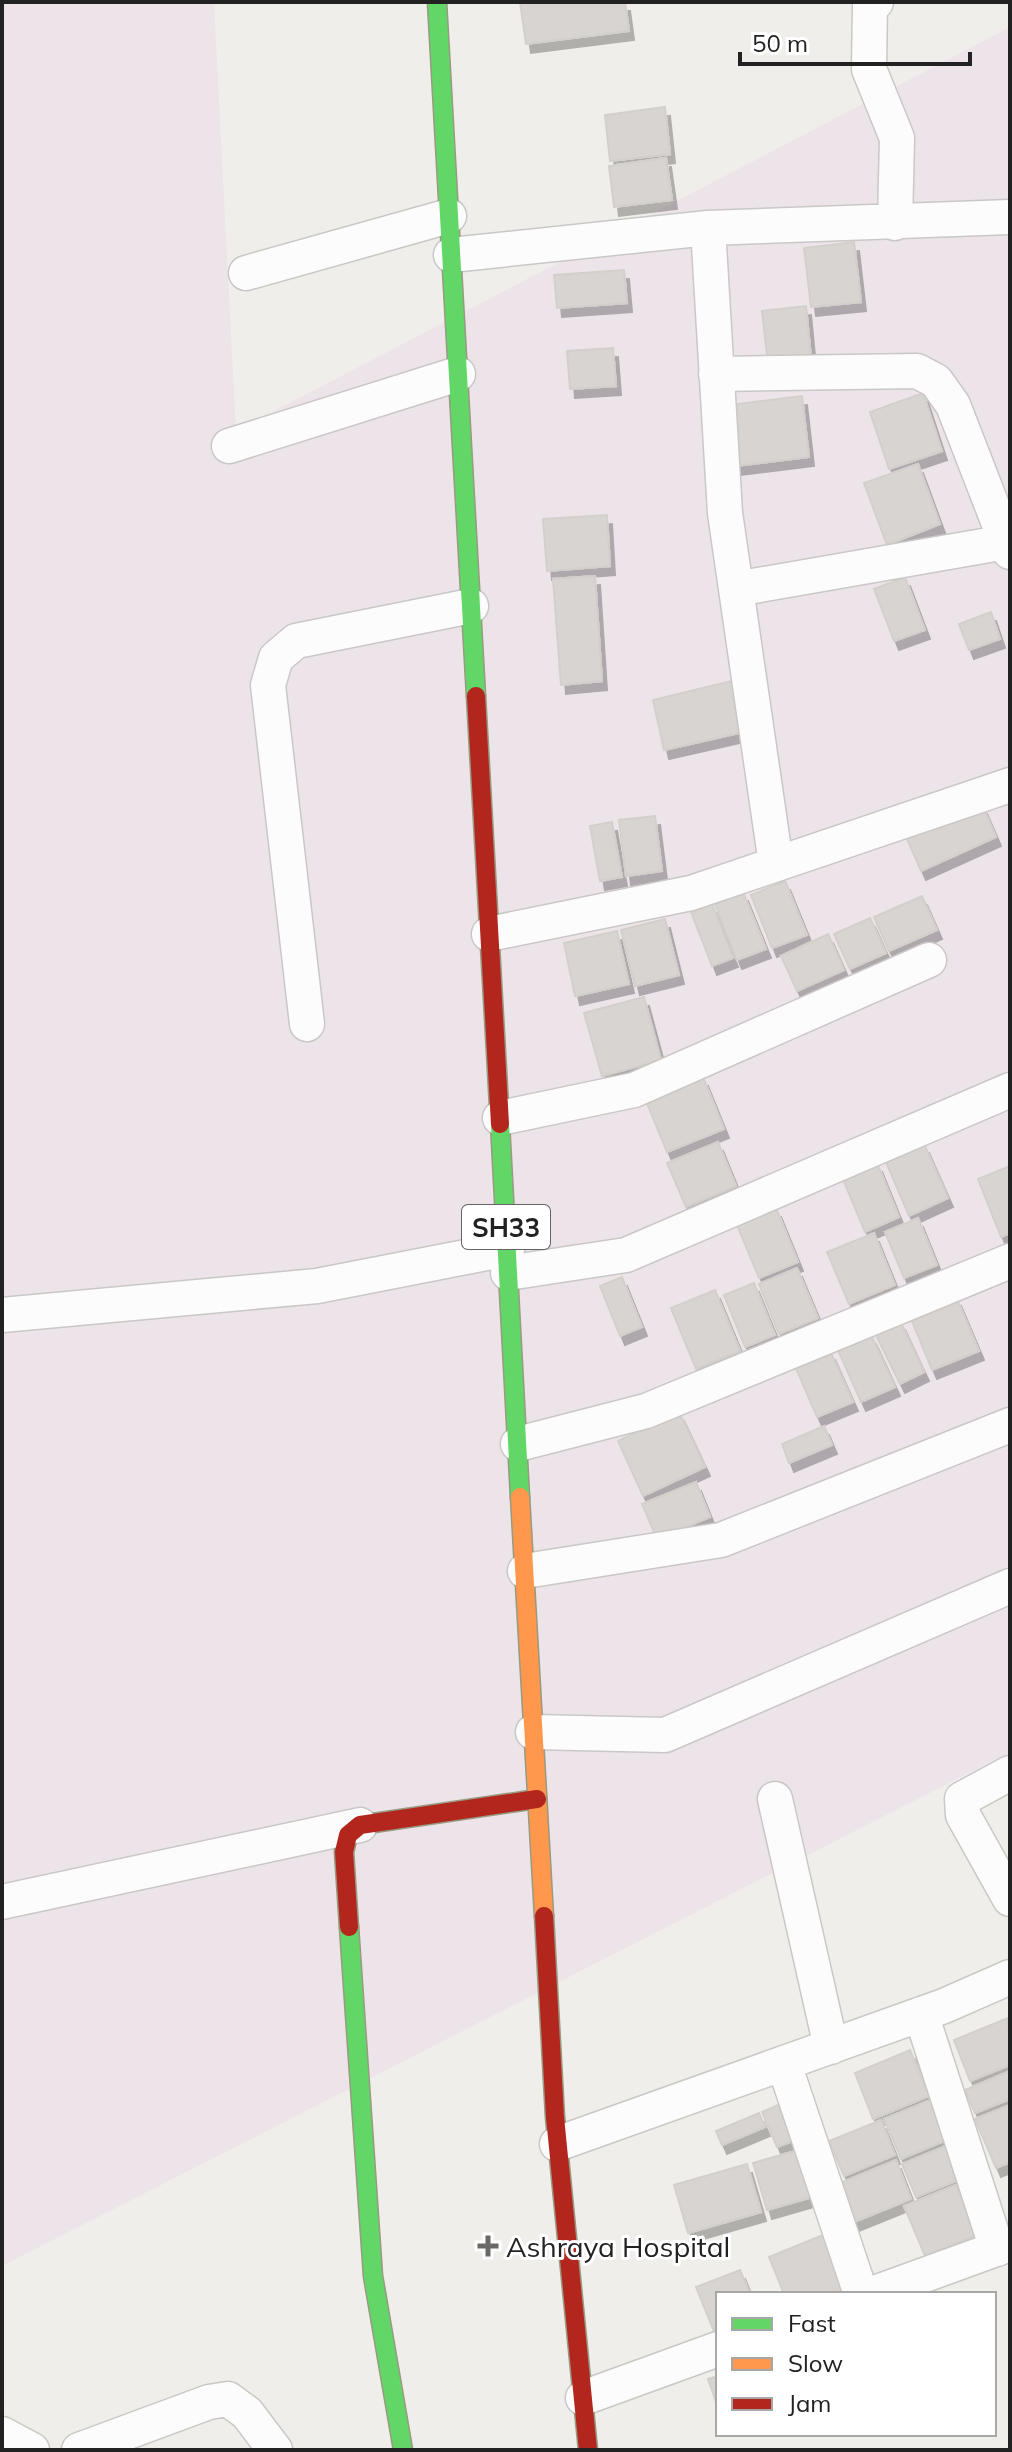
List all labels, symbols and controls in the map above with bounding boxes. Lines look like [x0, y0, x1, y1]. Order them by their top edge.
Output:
scale bar [740, 16, 970, 66]
text: 50 m [752, 28, 808, 58]
road number: SH33 [462, 1205, 550, 1249]
place label: Ashraya Hospital [506, 2229, 730, 2264]
marker: Ashraya Hospital [477, 2235, 499, 2257]
legend [716, 2292, 996, 2436]
text: Fast [788, 2308, 836, 2338]
text: Slow [788, 2348, 843, 2378]
text: Jam [788, 2388, 831, 2418]

